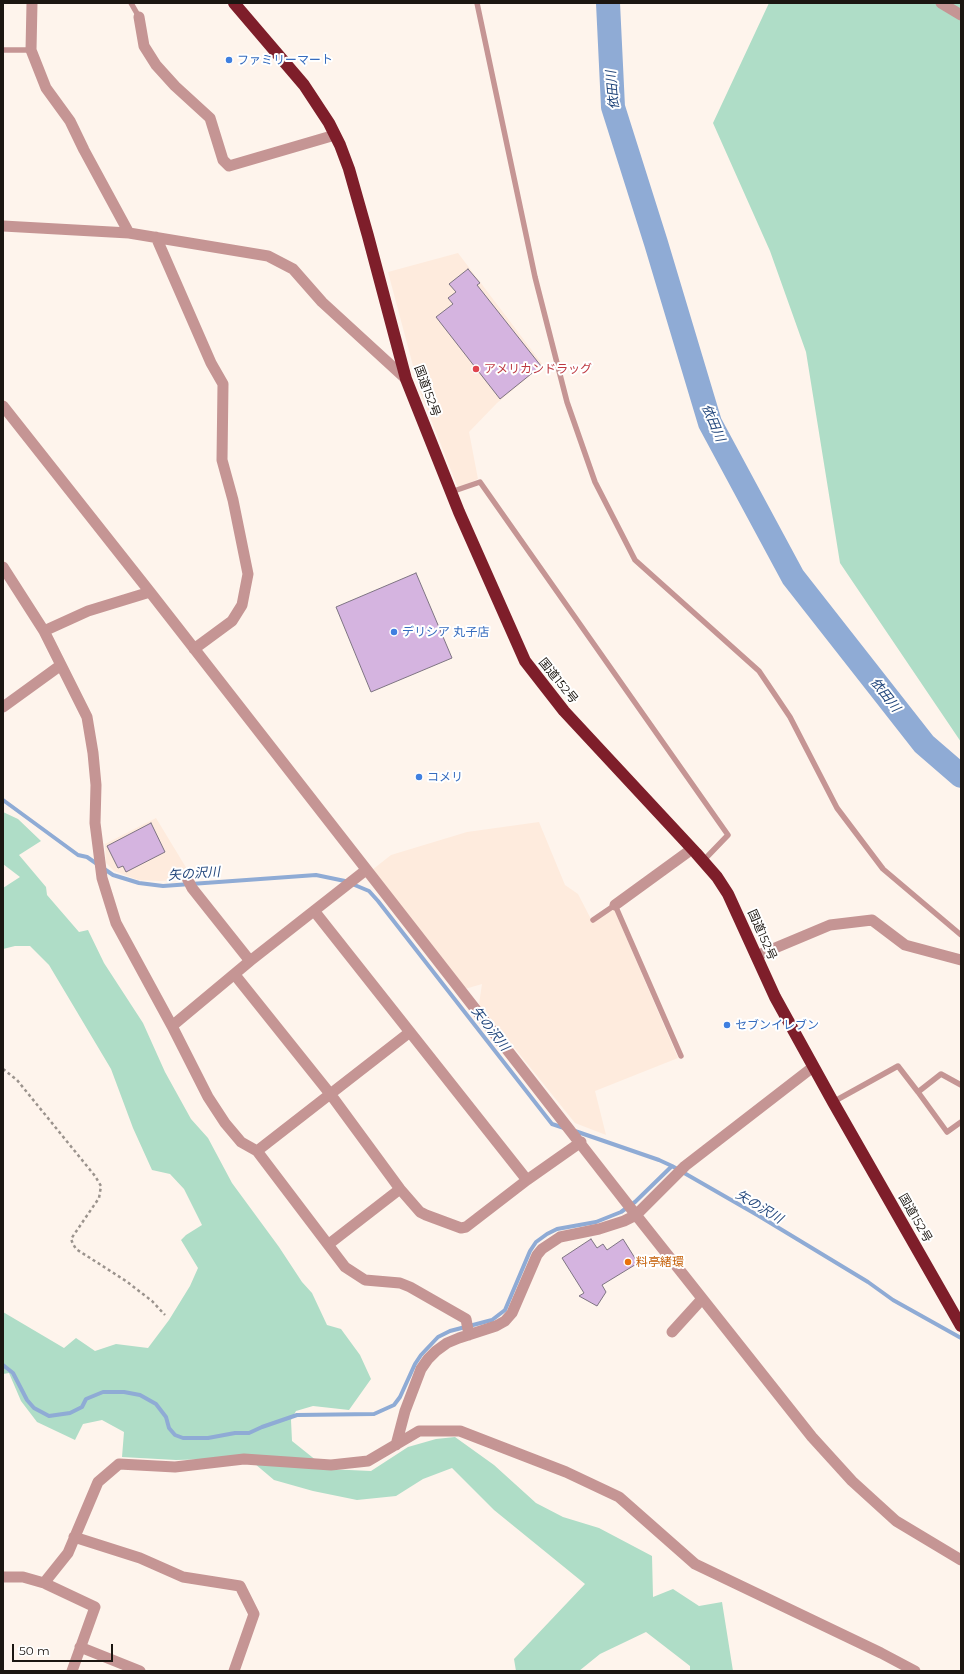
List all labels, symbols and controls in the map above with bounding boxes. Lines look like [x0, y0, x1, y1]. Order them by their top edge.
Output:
place label: ファミリーマート [237, 53, 333, 67]
marker: ファミリーマート [224, 55, 234, 65]
water label: 依田川 [604, 70, 622, 110]
place label: アメリカンドラッグ [484, 362, 592, 376]
street label: 国道152号 [411, 363, 443, 419]
marker: アメリカンドラッグ [471, 364, 481, 374]
water label: 依田川 [698, 402, 728, 444]
place label: デリシア 丸子店 [402, 625, 489, 639]
marker: デリシア 丸子店 [389, 627, 399, 637]
street label: 国道152号 [535, 656, 581, 706]
water label: 依田川 [867, 675, 903, 715]
place label: コメリ [427, 770, 463, 784]
marker: コメリ [414, 772, 424, 782]
water label: 矢の沢川 [168, 864, 220, 884]
street label: 国道152号 [744, 907, 780, 963]
water label: 矢の沢川 [468, 1004, 512, 1054]
place label: セブンイレブン [735, 1018, 819, 1032]
marker: セブンイレブン [722, 1020, 732, 1030]
water label: 矢の沢川 [733, 1187, 785, 1227]
street label: 国道152号 [895, 1191, 935, 1245]
place label: 料亭緒環 [636, 1255, 684, 1269]
marker: 料亭緒環 [623, 1257, 633, 1267]
scale bar [14, 1636, 115, 1662]
text: 50 m [19, 1643, 50, 1658]

